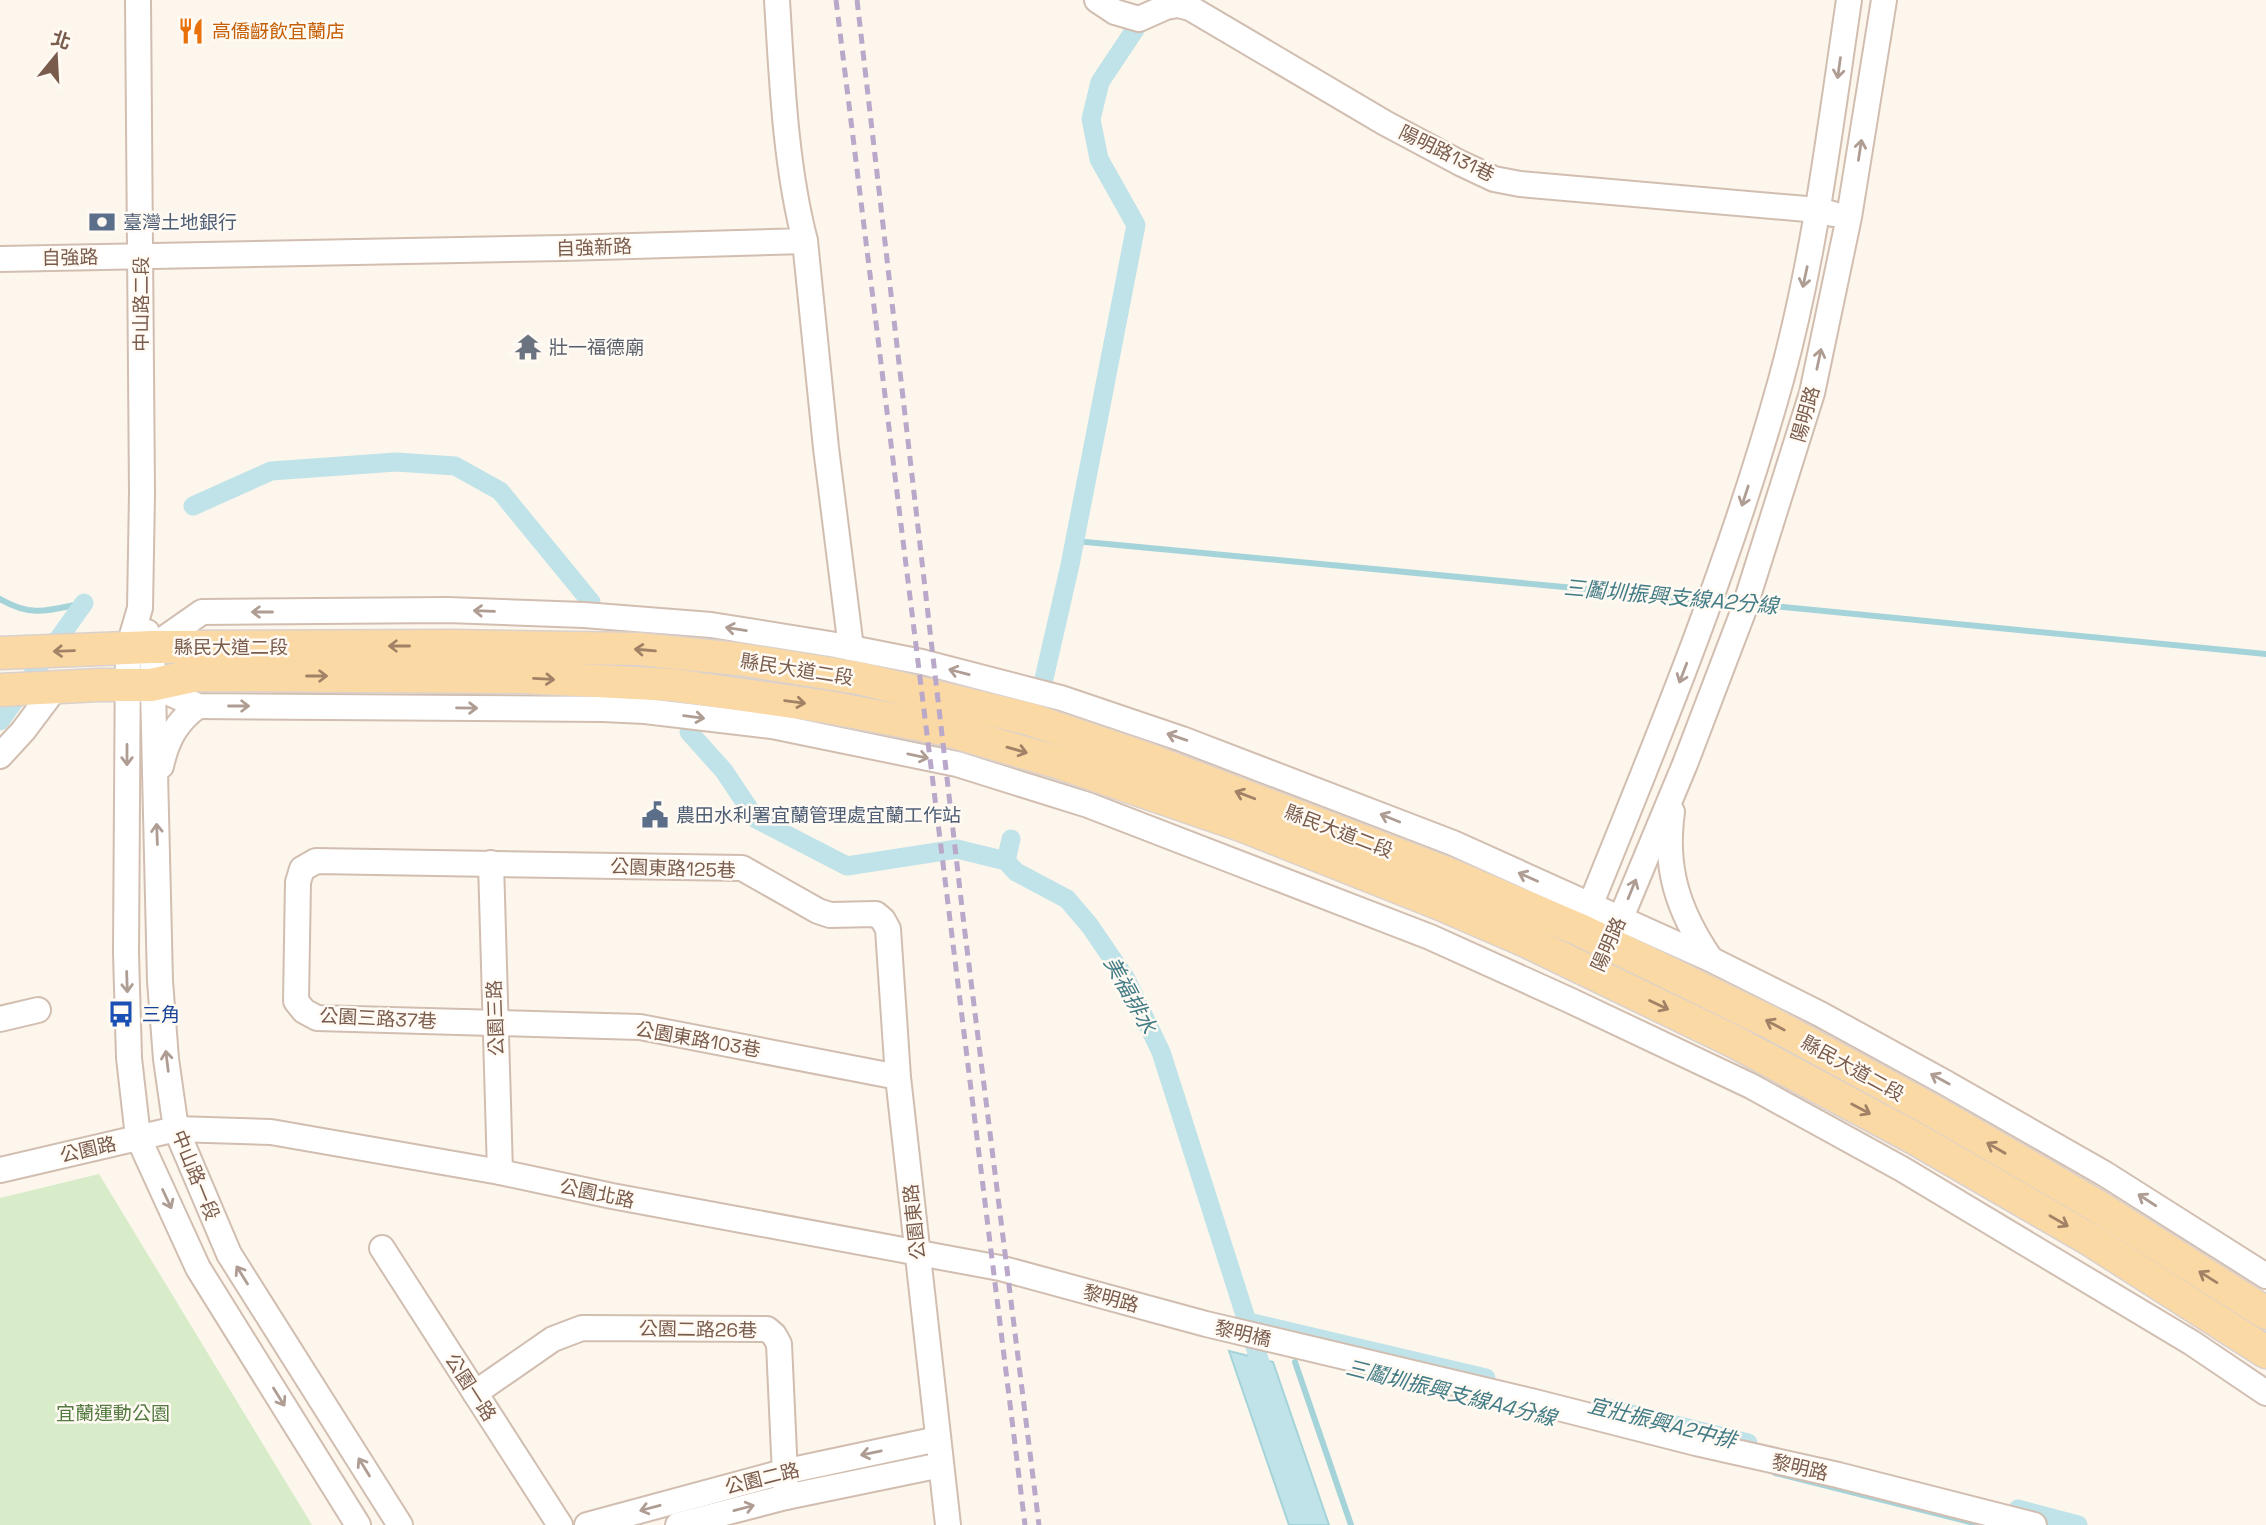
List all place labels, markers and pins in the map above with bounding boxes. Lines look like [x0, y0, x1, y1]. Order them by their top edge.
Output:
restaurant icon: 高僑齖飲宜蘭店 [176, 16, 206, 46]
place label: 高僑齖飲宜蘭店 [212, 19, 345, 44]
bank icon: 臺灣土地銀行 [87, 207, 117, 237]
place label: 臺灣土地銀行 [123, 210, 237, 235]
temple icon: 壯一福德廟 [513, 332, 543, 362]
place label: 壯一福德廟 [549, 335, 644, 360]
public building icon: 農田水利署宜蘭管理處宜蘭工作站 [640, 800, 670, 830]
place label: 農田水利署宜蘭管理處宜蘭工作站 [676, 803, 961, 828]
bus stop icon: 三角 [106, 999, 136, 1029]
place label: 三角 [142, 1002, 180, 1027]

